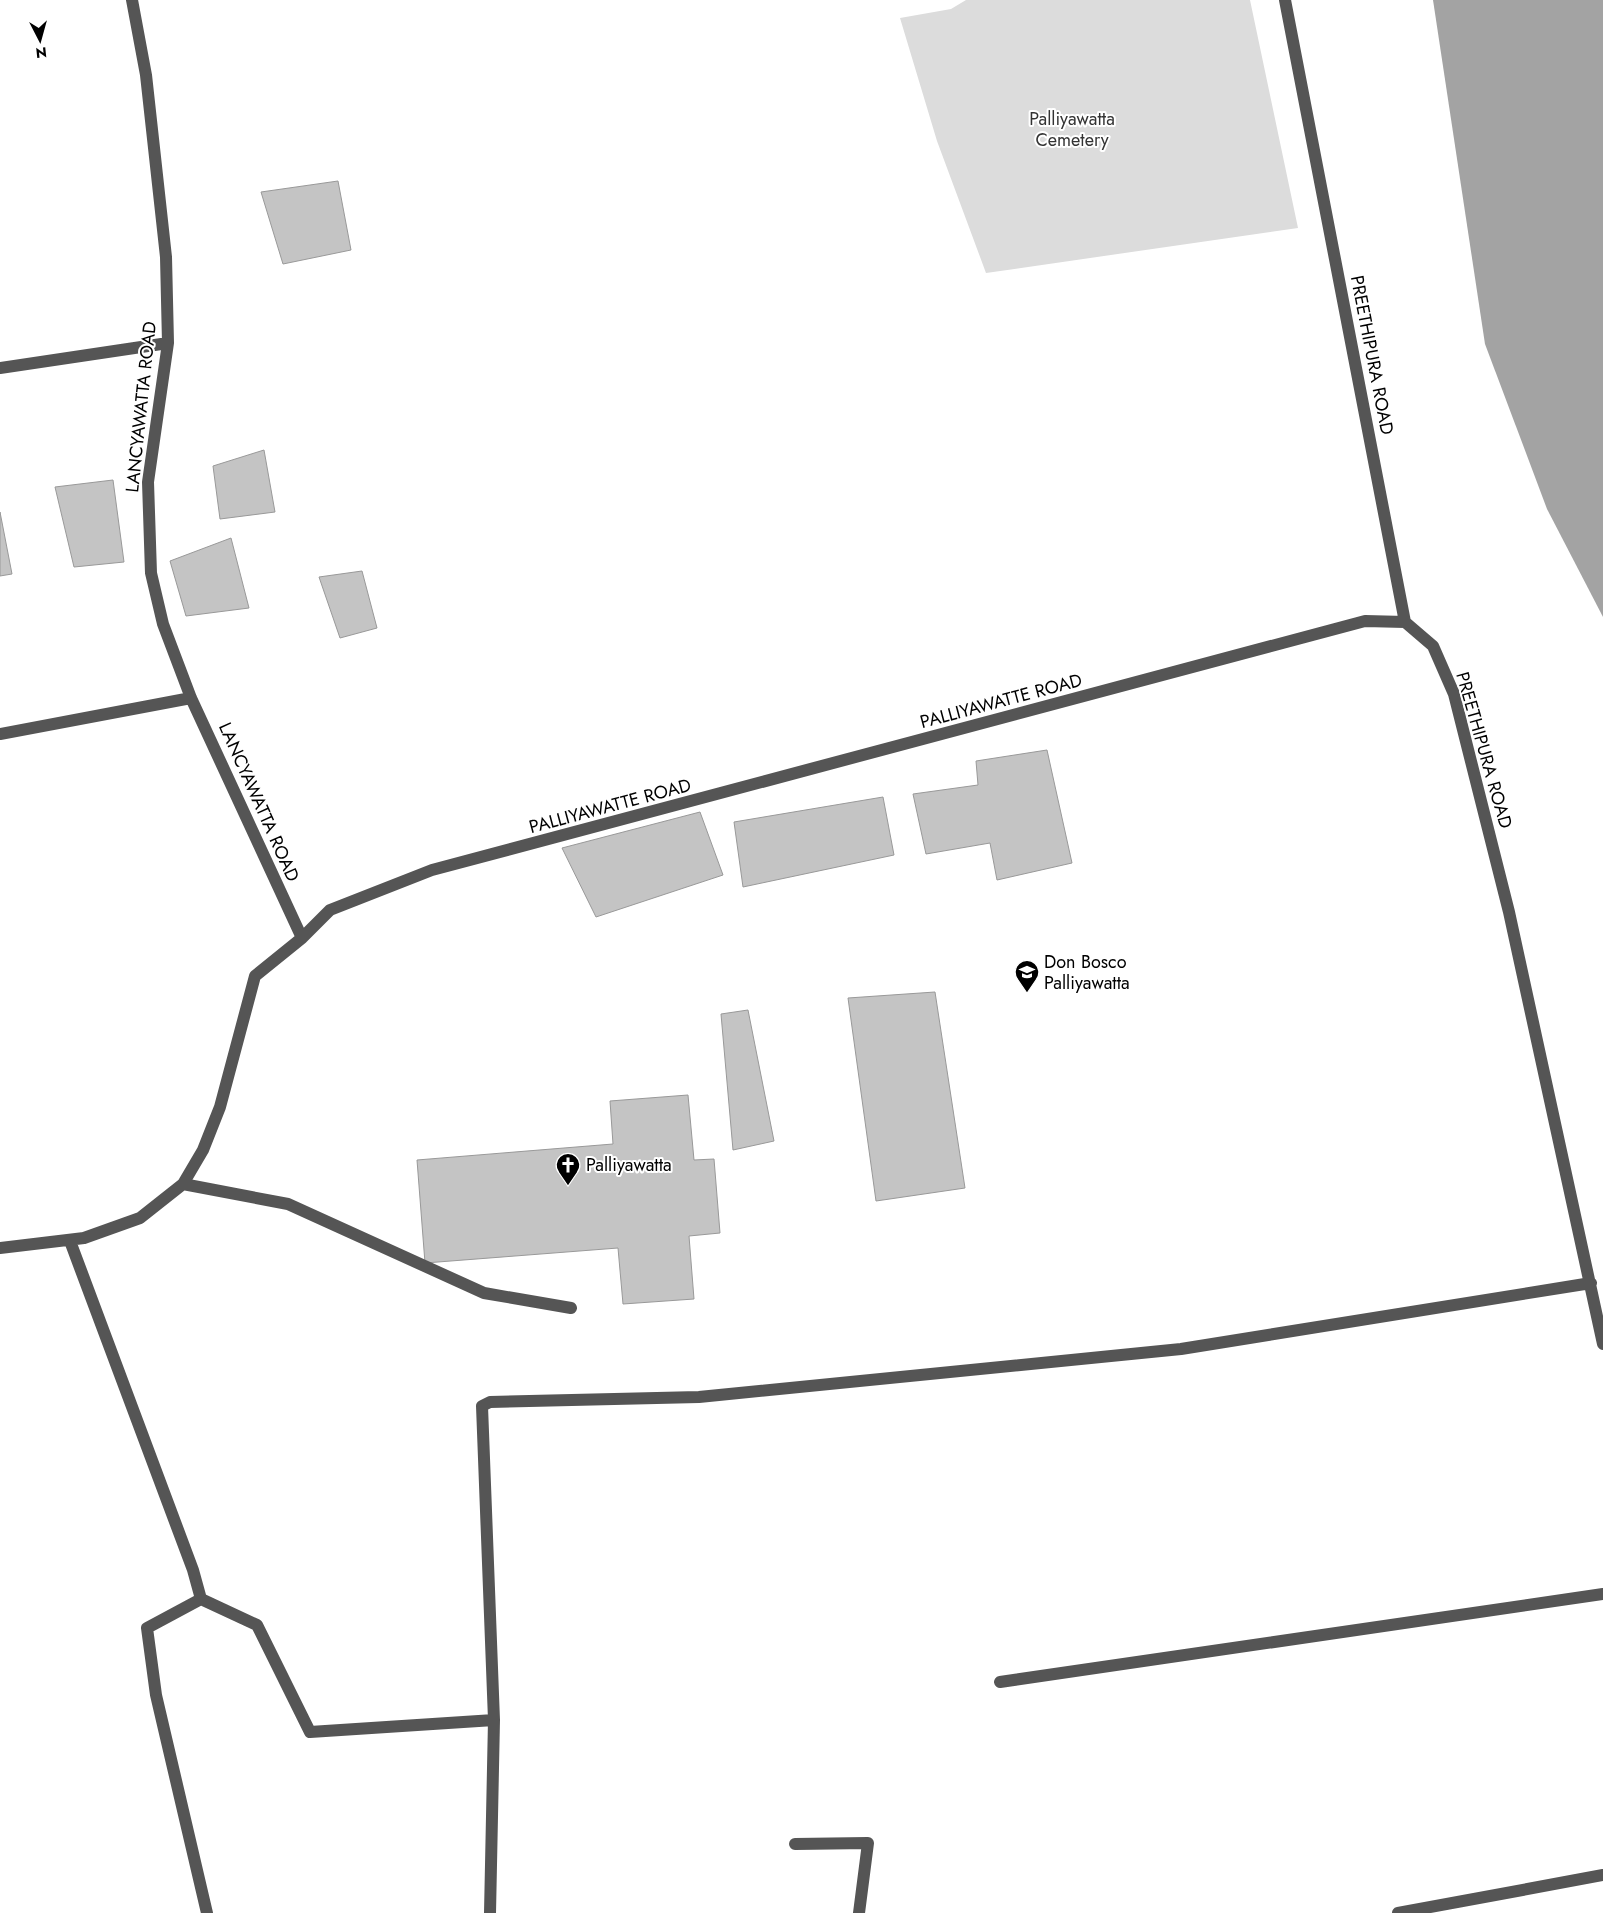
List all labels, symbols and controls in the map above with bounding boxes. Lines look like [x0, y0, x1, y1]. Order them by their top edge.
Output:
north arrow [15, 15, 65, 65]
text: N [35, 42, 48, 63]
park label: Palliyawatta Cemetery [1029, 106, 1115, 153]
street label: PREETHIPURA ROAD [1344, 273, 1400, 437]
street label: LANCYAWATTA ROAD [119, 320, 163, 494]
street label: PALLIYAWATTE ROAD [917, 667, 1085, 735]
street label: PREETHIPURA ROAD [1449, 669, 1519, 831]
street label: LANCYAWATTA ROAD [212, 718, 306, 886]
street label: PALLIYAWATTE ROAD [526, 772, 694, 840]
place label: Don Bosco Palliyawatta [1044, 949, 1130, 996]
school or university icon: Don Bosco Palliyawatta [1014, 959, 1040, 993]
church icon: Palliyawatta [555, 1152, 581, 1186]
place label: Palliyawatta [586, 1152, 672, 1178]

